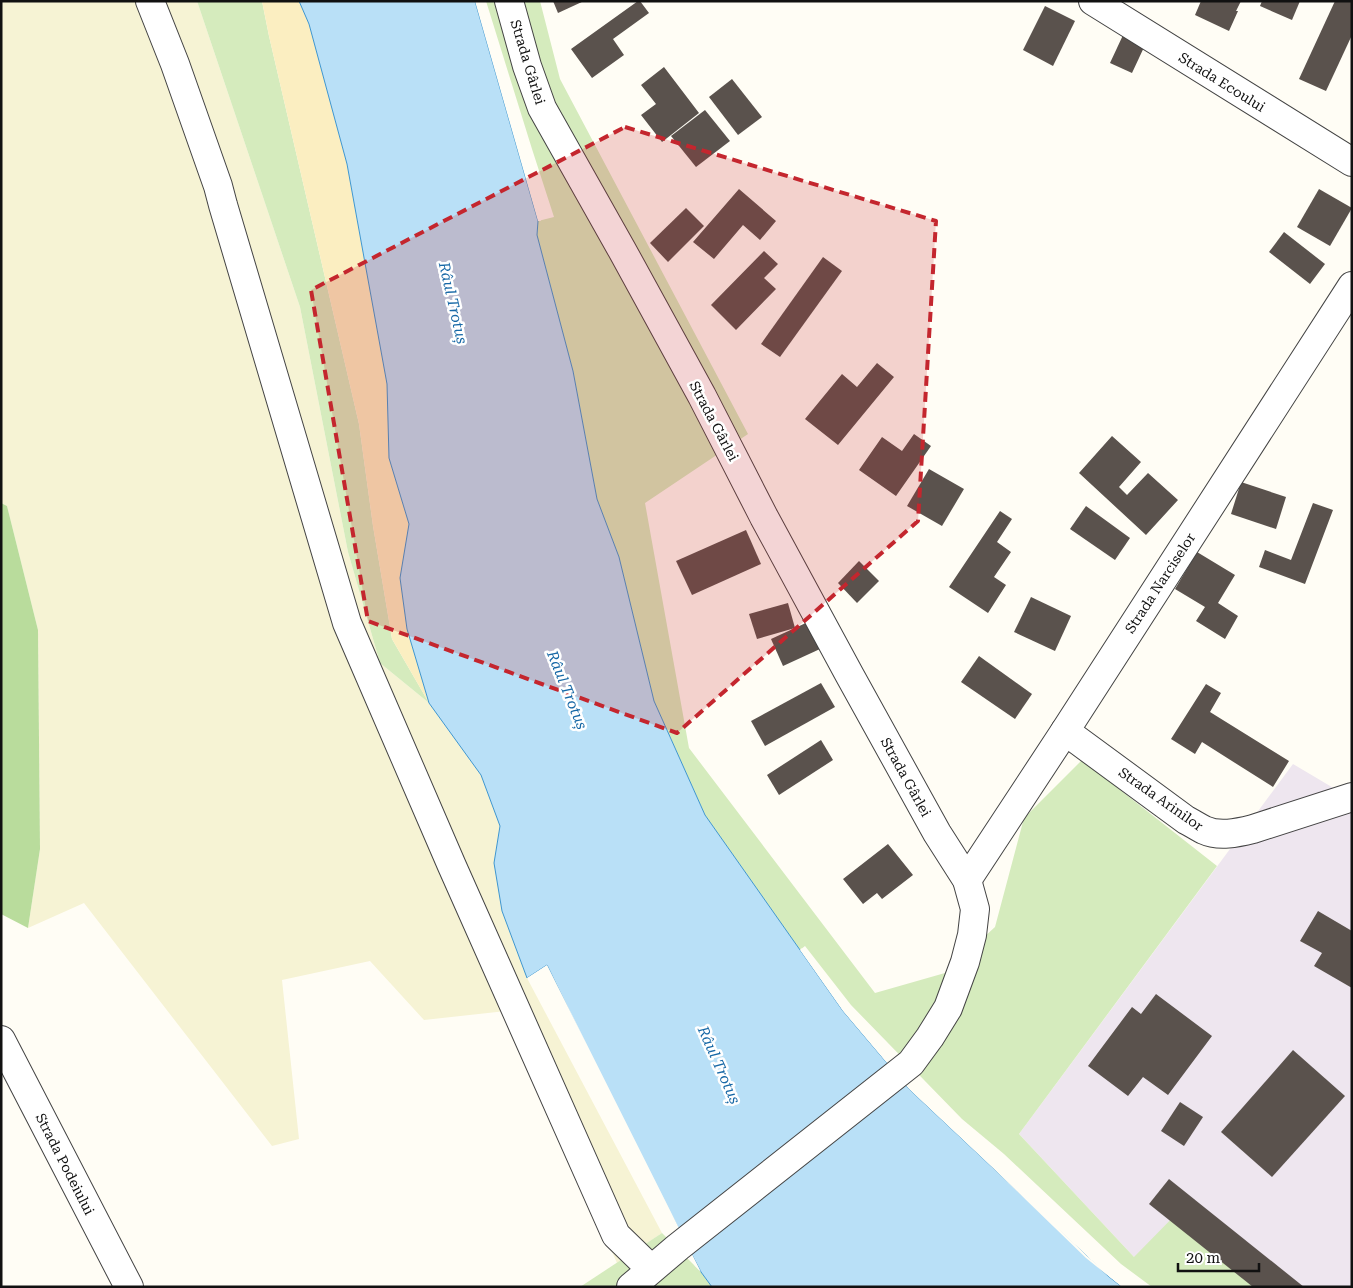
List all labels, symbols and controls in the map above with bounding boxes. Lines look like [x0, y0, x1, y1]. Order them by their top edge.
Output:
street label: Strada Gârlei [507, 18, 549, 107]
street label: Strada Ecoului [1176, 49, 1269, 115]
water label: Râul Trotuș [434, 259, 471, 346]
street label: Strada Gârlei [686, 378, 742, 464]
street label: Strada Narciselor [1122, 530, 1199, 636]
water label: Râul Trotuș [542, 647, 591, 732]
street label: Strada Gârlei [878, 735, 935, 820]
street label: Strada Arinilor [1116, 764, 1206, 834]
water label: Râul Trotuș [692, 1022, 744, 1107]
street label: Strada Podeiului [33, 1111, 98, 1218]
scale bar [1178, 1240, 1259, 1272]
text: 20 m [1186, 1249, 1221, 1267]

